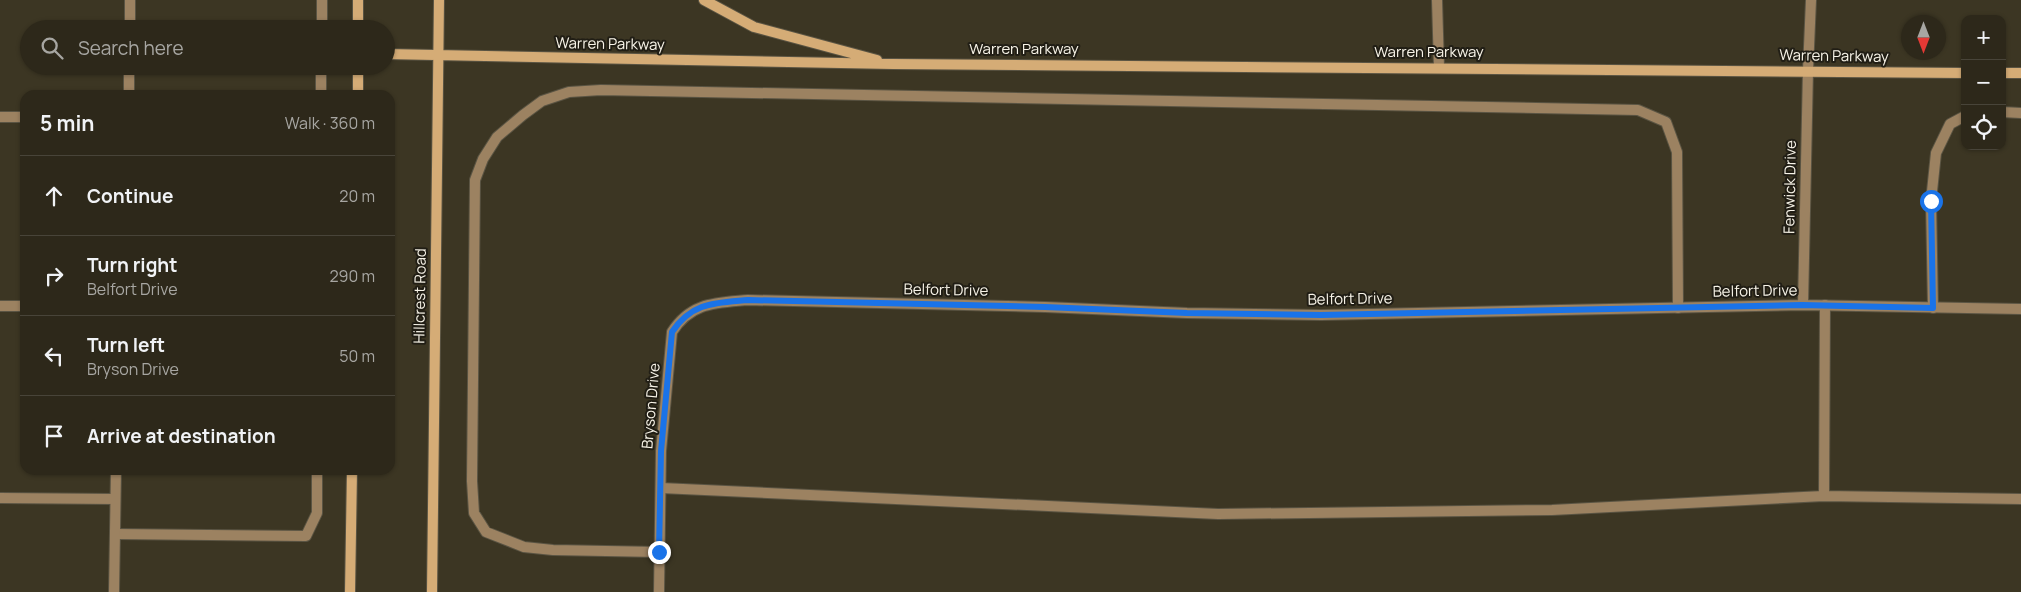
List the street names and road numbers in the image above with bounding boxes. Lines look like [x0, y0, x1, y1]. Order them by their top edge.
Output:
street label: Warren Parkway [555, 32, 665, 55]
street label: Warren Parkway [969, 38, 1079, 59]
street label: Warren Parkway [1374, 41, 1484, 62]
street label: Warren Parkway [1779, 44, 1889, 67]
street label: Fenwick Drive [1778, 140, 1801, 234]
street label: Hillcrest Road [408, 248, 431, 344]
street label: Belfort Drive [903, 278, 989, 301]
street label: Belfort Drive [1712, 279, 1798, 302]
street label: Belfort Drive [1307, 287, 1393, 310]
street label: Bryson Drive [636, 362, 665, 450]

